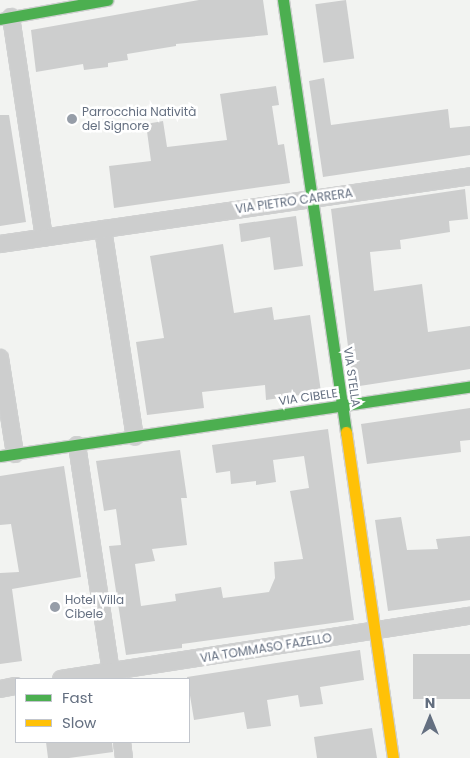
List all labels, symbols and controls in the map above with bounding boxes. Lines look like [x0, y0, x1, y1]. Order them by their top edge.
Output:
place label: Parrocchia Natività del Signore [82, 105, 196, 133]
marker: Parrocchia Natività del Signore [66, 113, 78, 125]
street label: VIA PIETRO CARRERA [234, 186, 354, 216]
street label: VIA STELLA [341, 346, 363, 408]
street label: VIA CIBELE [278, 386, 338, 408]
place label: Hotel Villa Cibele [65, 593, 124, 621]
marker: Hotel Villa Cibele [49, 601, 61, 613]
street label: VIA TOMMASO FAZELLO [199, 630, 333, 666]
legend [15, 678, 190, 743]
text: Fast [62, 687, 93, 708]
north arrow [405, 693, 455, 743]
text: N [425, 693, 435, 713]
text: Slow [62, 712, 96, 733]

